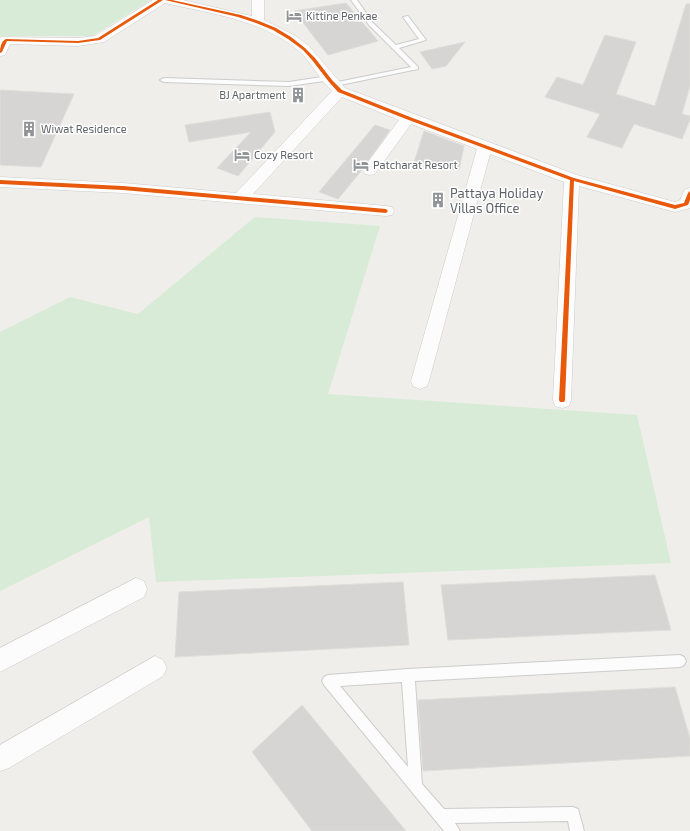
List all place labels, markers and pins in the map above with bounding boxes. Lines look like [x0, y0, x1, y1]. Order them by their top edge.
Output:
hotel icon: Kittine Penkae [285, 7, 303, 25]
place label: Kittine Penkae [306, 9, 377, 22]
building icon: BJ Apartment [289, 86, 307, 104]
place label: BJ Apartment [219, 88, 286, 101]
building icon: Wiwat Residence [20, 120, 38, 138]
place label: Wiwat Residence [41, 122, 127, 135]
hotel icon: Cozy Resort [233, 146, 251, 164]
place label: Cozy Resort [254, 148, 313, 161]
hotel icon: Patcharat Resort [352, 156, 370, 174]
place label: Patcharat Resort [373, 158, 458, 171]
place label: Pattaya Holiday Villas Office [450, 185, 543, 216]
building icon: Pattaya Holiday Villas Office [429, 191, 447, 209]

